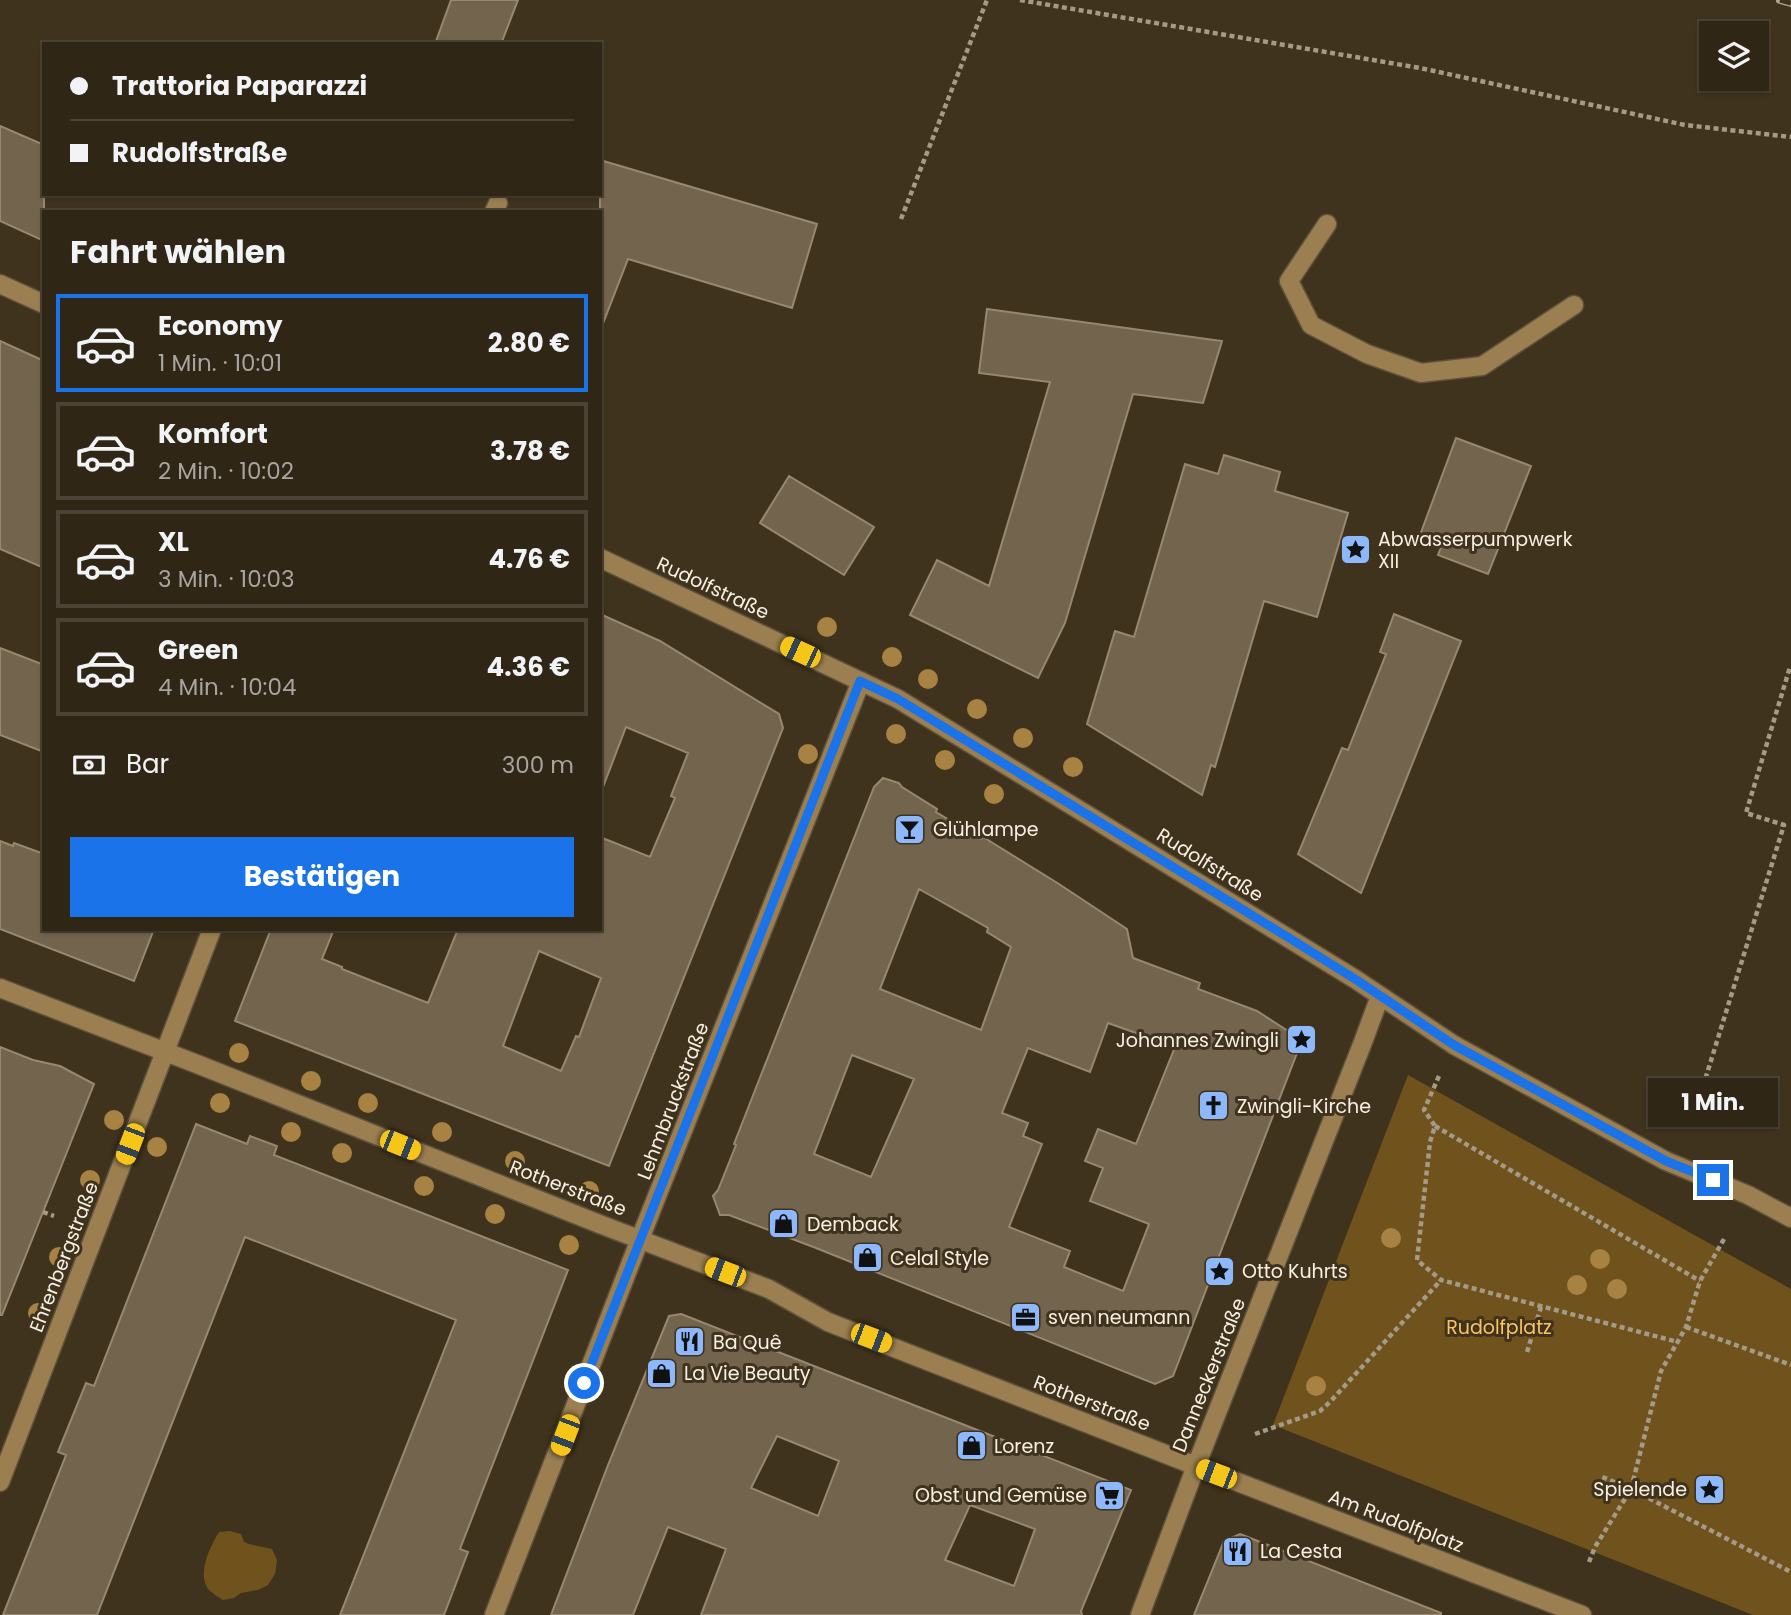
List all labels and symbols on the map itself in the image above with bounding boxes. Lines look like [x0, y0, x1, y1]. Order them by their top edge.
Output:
place label: Abwasserpumpwerk XII [1378, 526, 1573, 575]
place icon: Abwasserpumpwerk XII [1338, 533, 1372, 567]
street label: Rudolfstraße [652, 550, 774, 626]
car [777, 634, 824, 670]
bar icon: Glühlampe [893, 812, 927, 846]
place label: Glühlampe [933, 816, 1039, 843]
street label: Rudolfstraße [1151, 821, 1269, 909]
street label: Lehmbruckstraße [631, 1018, 715, 1184]
place icon: Johannes Zwingli [1285, 1023, 1319, 1057]
place label: Johannes Zwingli [1116, 1027, 1279, 1054]
callout: 1 Min. [1648, 1078, 1778, 1128]
church icon: Zwingli-Kirche [1197, 1089, 1231, 1123]
place label: Zwingli-Kirche [1237, 1093, 1371, 1120]
car [113, 1121, 148, 1167]
car [377, 1127, 424, 1163]
street label: Rotherstraße [506, 1153, 630, 1223]
route end [1697, 1164, 1729, 1196]
street label: Ehrenbergstraße [23, 1178, 105, 1336]
shop icon: Demback [767, 1207, 801, 1241]
place label: Demback [807, 1211, 899, 1238]
shop icon: Celal Style [850, 1241, 884, 1275]
place label: Celal Style [890, 1245, 989, 1272]
place icon: Otto Kuhrts [1202, 1254, 1236, 1288]
car [702, 1255, 749, 1289]
place label: Otto Kuhrts [1242, 1258, 1348, 1285]
street label: Danneckerstraße [1166, 1294, 1252, 1456]
office icon: sven neumann [1008, 1300, 1042, 1334]
place label: sven neumann [1048, 1304, 1190, 1331]
park label: Rudolfplatz [1446, 1314, 1552, 1341]
car [848, 1321, 895, 1355]
restaurant icon: Ba Quê [673, 1325, 707, 1359]
place label: Ba Quê [713, 1329, 781, 1356]
shop icon: La Vie Beauty [644, 1356, 678, 1390]
place label: La Vie Beauty [684, 1360, 811, 1387]
route start [568, 1367, 600, 1399]
street label: Rotherstraße [1030, 1368, 1154, 1438]
car [548, 1412, 583, 1458]
shop icon: Lorenz [954, 1429, 988, 1463]
place label: Lorenz [994, 1433, 1054, 1460]
car [1193, 1457, 1240, 1491]
place icon: Spielende [1693, 1472, 1727, 1506]
place label: Spielende [1593, 1476, 1687, 1503]
supermarket icon: Obst und Gemüse [1093, 1478, 1127, 1512]
place label: Obst und Gemüse [915, 1482, 1087, 1509]
street label: Am Rudolfplatz [1324, 1483, 1468, 1559]
restaurant icon: La Cesta [1220, 1534, 1254, 1568]
place label: La Cesta [1260, 1538, 1342, 1565]

